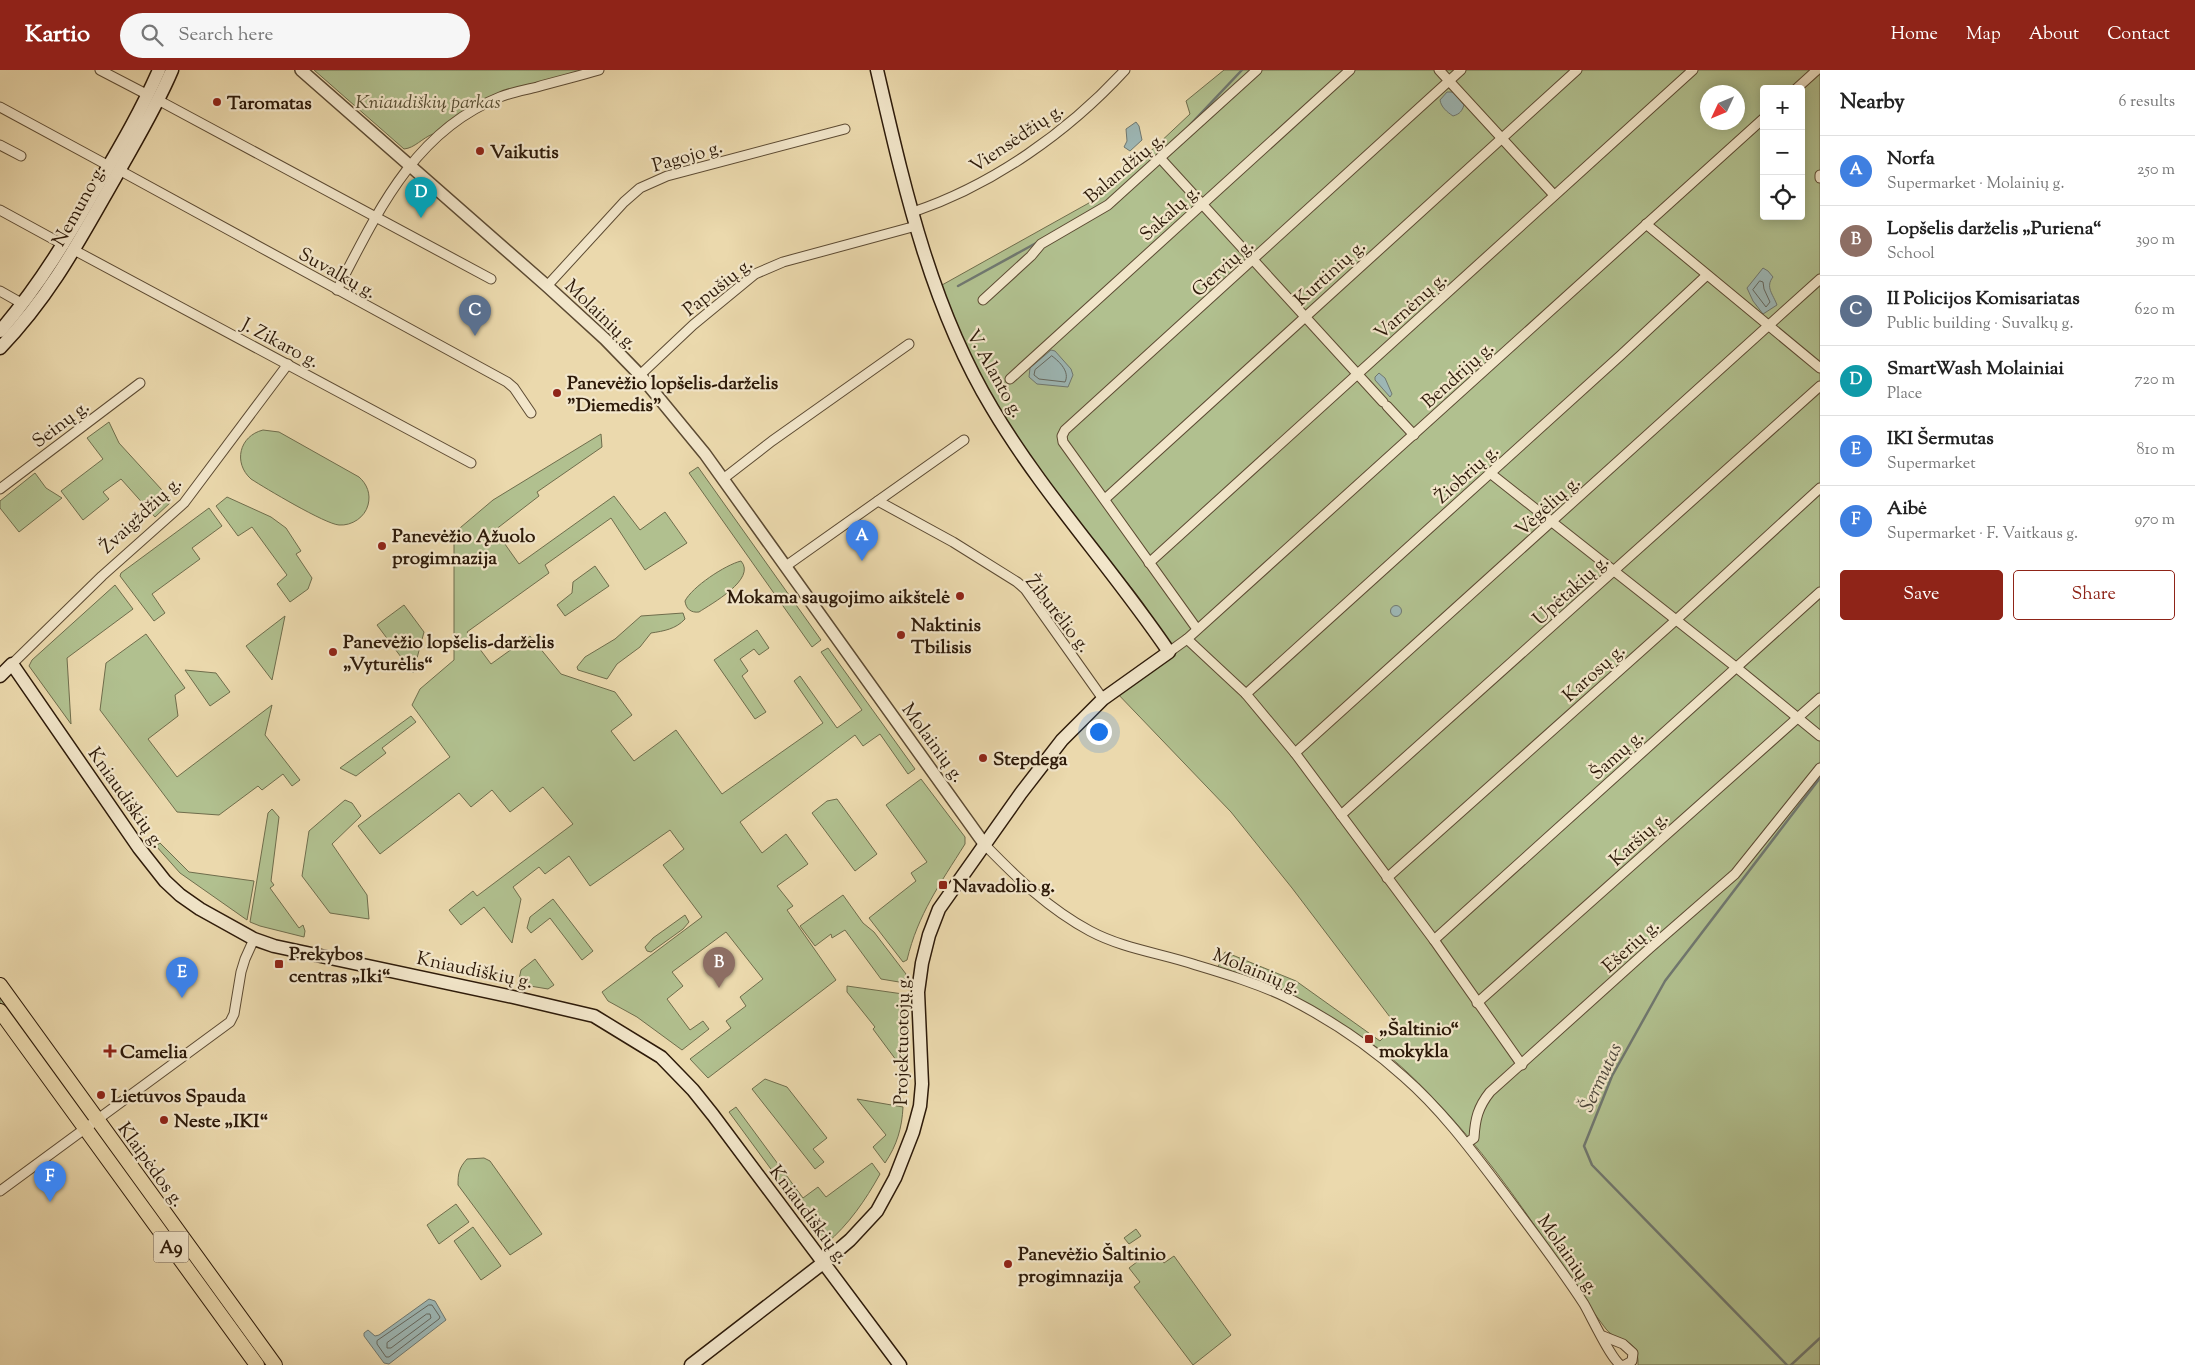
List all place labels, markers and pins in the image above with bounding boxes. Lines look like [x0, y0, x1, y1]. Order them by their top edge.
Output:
place label: Taromatas [227, 91, 312, 118]
marker: Taromatas [211, 96, 223, 108]
place label: Vaikutis [490, 140, 559, 167]
marker: Vaikutis [474, 145, 486, 157]
pin: D [405, 177, 437, 218]
pin: C [459, 295, 491, 336]
place label: Panevėžio lopšelis-darželis "Diemedis" [567, 371, 779, 420]
marker: Panevėžio lopšelis-darželis "Diemedis" [551, 387, 563, 399]
pin: A [846, 520, 878, 561]
place label: Panevėžio Ąžuolo progimnazija [392, 524, 536, 573]
marker: Panevėžio Ąžuolo progimnazija [376, 540, 388, 552]
place label: Mokama saugojimo aikštelė [727, 585, 950, 612]
marker: Mokama saugojimo aikštelė [954, 590, 966, 602]
place label: Naktinis Tbilisis [911, 613, 982, 662]
marker: Naktinis Tbilisis [895, 629, 907, 641]
place label: Panevėžio lopšelis-darželis „Vyturėlis“ [343, 630, 555, 679]
marker: Panevėžio lopšelis-darželis „Vyturėlis“ [327, 646, 339, 658]
place label: Stepdega [993, 747, 1068, 774]
marker: Stepdega [977, 752, 989, 764]
place label: Navadolio g. [953, 874, 1055, 901]
marker: Navadolio g. [937, 879, 949, 891]
place label: Prekybos centras „Iki“ [289, 942, 391, 991]
pin: B [703, 947, 735, 988]
pin: E [166, 957, 198, 998]
marker: Prekybos centras „Iki“ [273, 958, 285, 970]
place label: „Šaltinio“ mokykla [1379, 1017, 1459, 1066]
marker: „Šaltinio“ mokykla [1363, 1033, 1375, 1045]
place label: Camelia [120, 1040, 188, 1067]
marker: Camelia [104, 1045, 116, 1057]
place label: Lietuvos Spauda [111, 1084, 246, 1111]
marker: Lietuvos Spauda [95, 1089, 107, 1101]
place label: Neste „IKI“ [174, 1109, 269, 1136]
marker: Neste „IKI“ [158, 1114, 170, 1126]
pin: F [34, 1161, 66, 1202]
place label: Panevėžio Šaltinio progimnazija [1018, 1242, 1167, 1291]
marker: Panevėžio Šaltinio progimnazija [1002, 1258, 1014, 1270]

